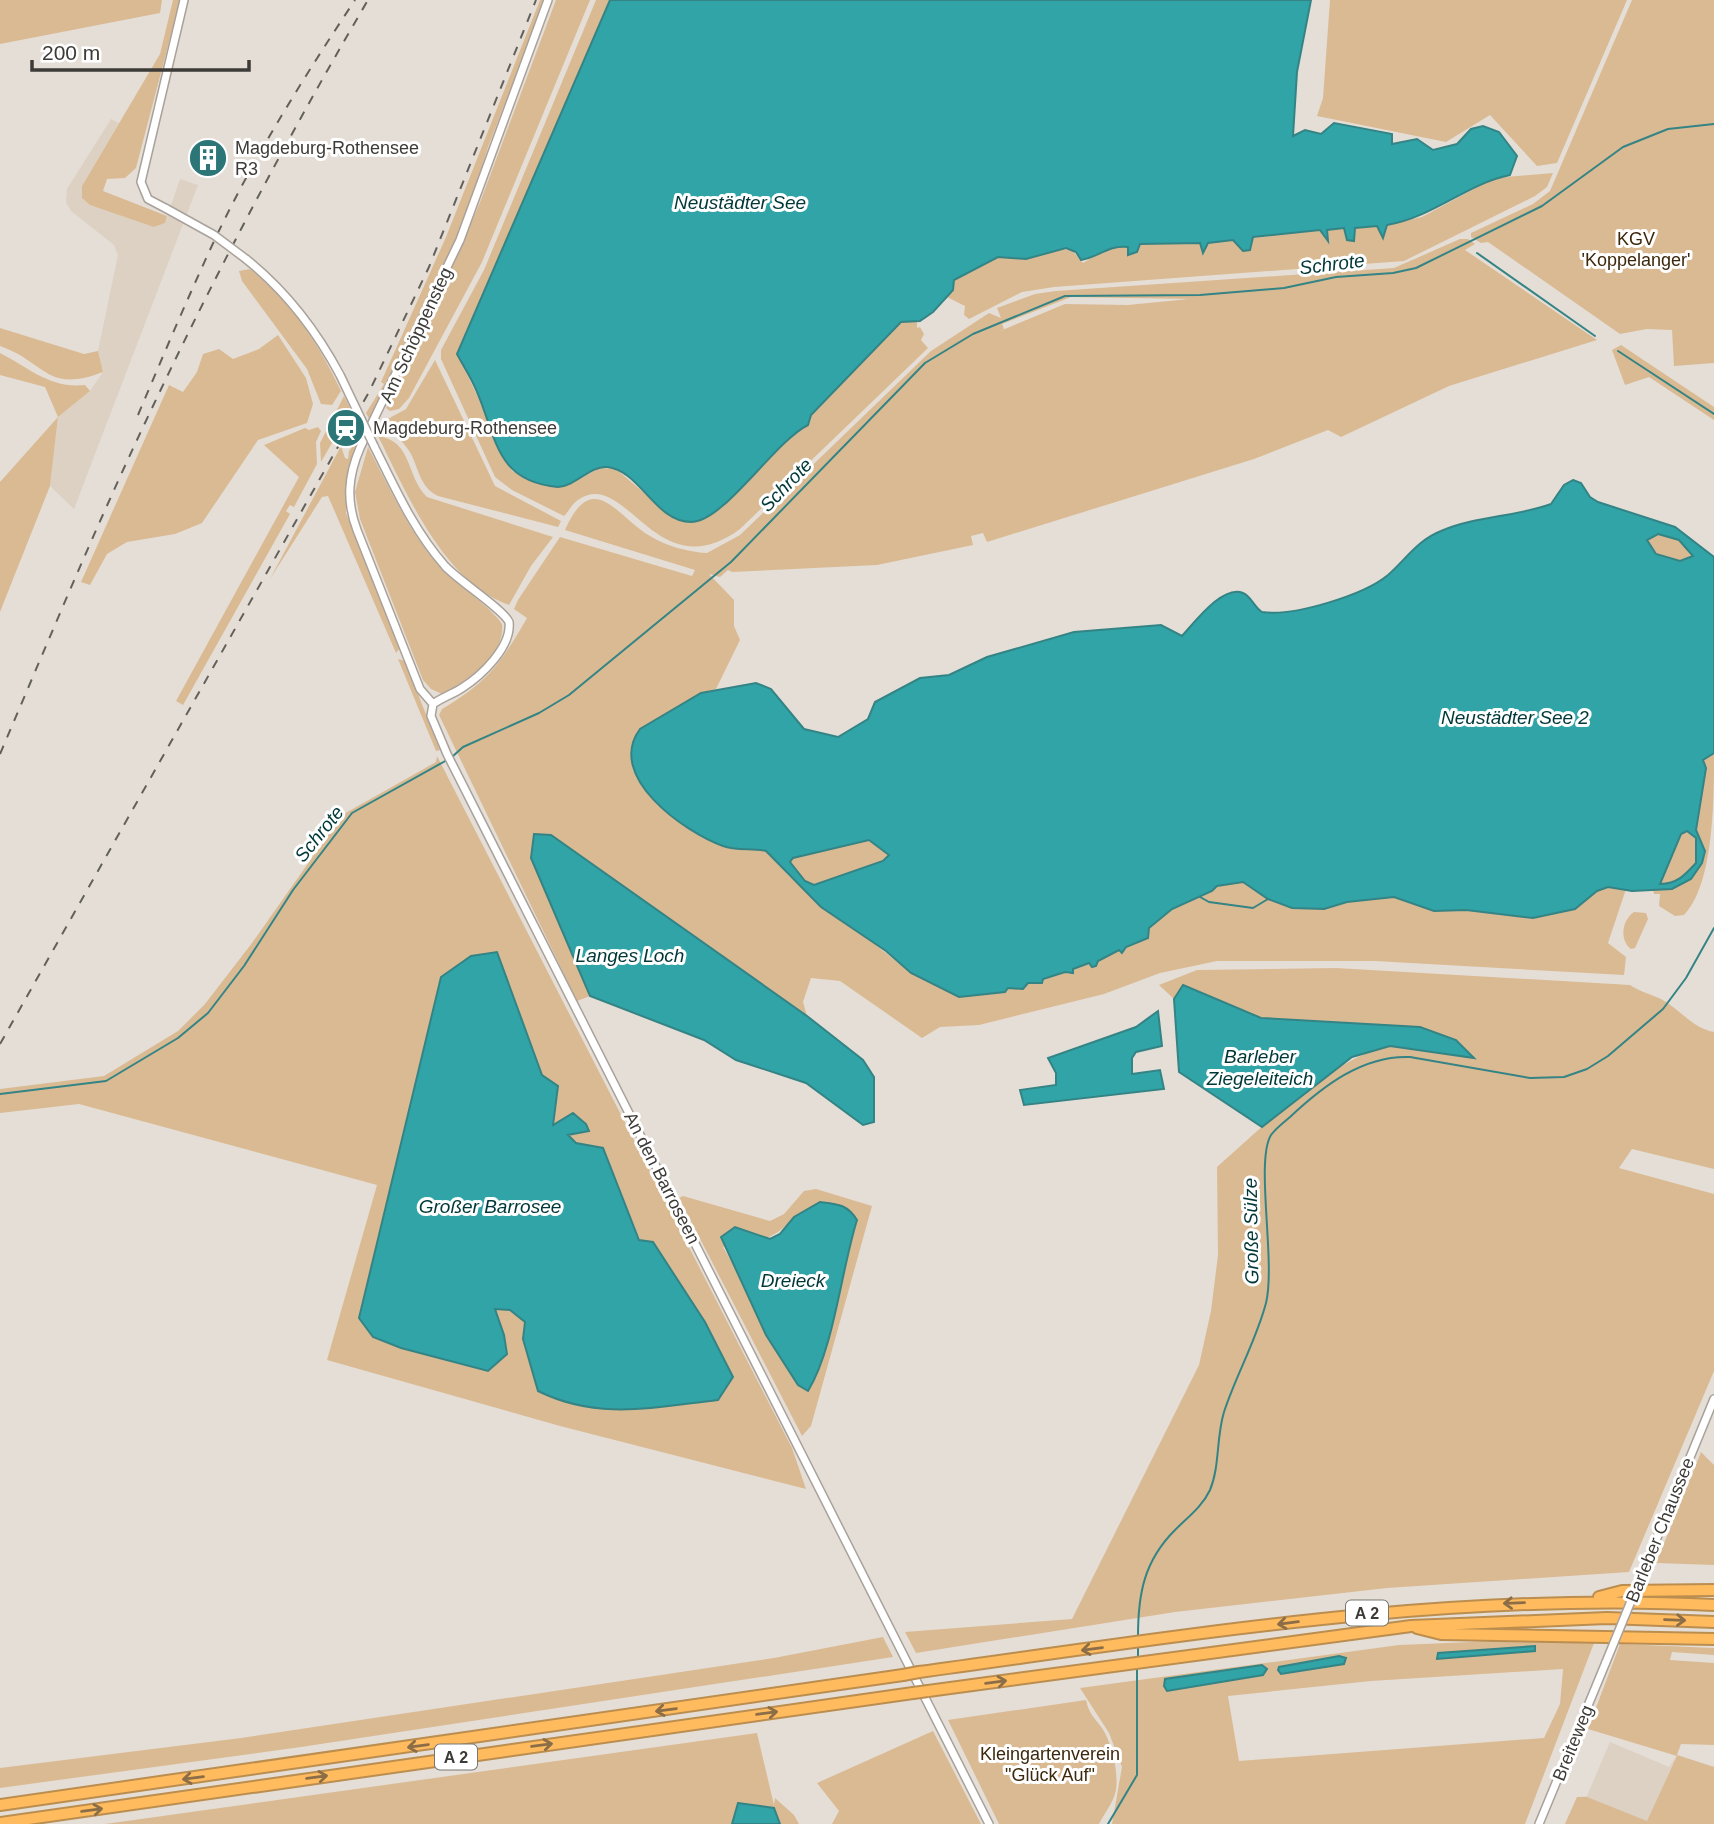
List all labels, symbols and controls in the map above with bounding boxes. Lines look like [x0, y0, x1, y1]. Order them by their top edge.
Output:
scale bar [32, 28, 248, 72]
text: 200 m [42, 41, 100, 64]
building icon: Magdeburg-Rothensee R3 [187, 137, 229, 179]
place label: Magdeburg-Rothensee R3 [235, 138, 419, 179]
water label: Neustädter See [674, 192, 806, 213]
park label: KGV 'Koppelanger' [1582, 229, 1690, 270]
water label: Schrote [1298, 250, 1366, 278]
street label: Am Schöppensteg [376, 264, 456, 406]
station icon: Magdeburg-Rothensee [325, 407, 367, 449]
place label: Magdeburg-Rothensee [373, 418, 557, 438]
water label: Schrote [756, 454, 816, 516]
water label: Neustädter See 2 [1441, 707, 1589, 728]
water label: Schrote [290, 802, 348, 866]
water label: Langes Loch [576, 945, 684, 966]
water label: Barleber Ziegeleiteich [1206, 1046, 1313, 1089]
street label: An den Barroseen [620, 1109, 704, 1247]
water label: Große Sülze [1240, 1177, 1262, 1285]
water label: Großer Barrosee [419, 1196, 561, 1217]
water label: Dreieck [761, 1270, 827, 1291]
street label: Barleber Chaussee [1622, 1455, 1698, 1605]
one-way arrow [1503, 1597, 1526, 1610]
road number: A 2 [1346, 1600, 1388, 1625]
one-way arrow [1663, 1614, 1686, 1627]
one-way arrow [1277, 1616, 1299, 1629]
one-way arrow [1081, 1642, 1104, 1655]
one-way arrow [984, 1676, 1007, 1689]
street label: Breiteweg [1549, 1702, 1597, 1784]
one-way arrow [655, 1704, 678, 1717]
one-way arrow [756, 1707, 778, 1720]
one-way arrow [530, 1738, 553, 1751]
one-way arrow [407, 1739, 430, 1752]
road number: A 2 [435, 1744, 477, 1770]
park label: Kleingartenverein "Glück Auf" [980, 1744, 1120, 1785]
one-way arrow [182, 1771, 205, 1784]
one-way arrow [305, 1771, 328, 1784]
one-way arrow [80, 1803, 103, 1816]

